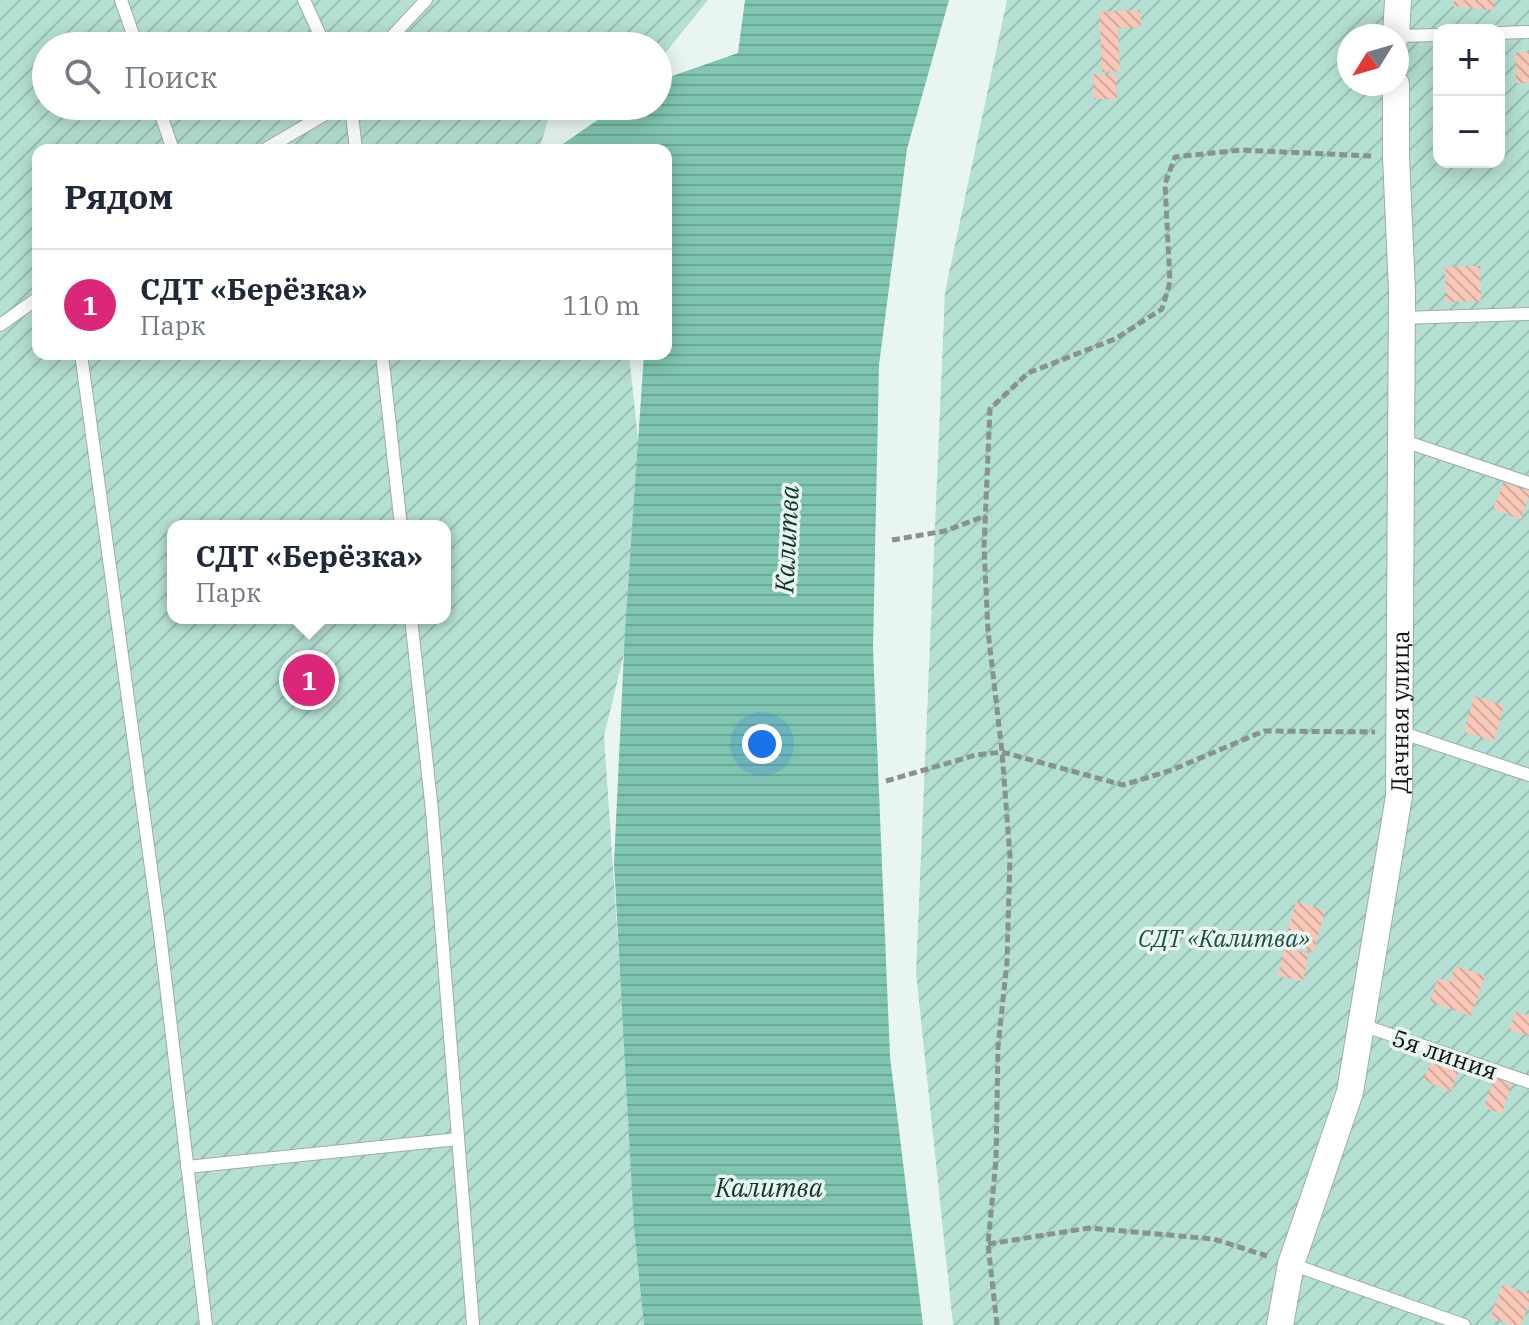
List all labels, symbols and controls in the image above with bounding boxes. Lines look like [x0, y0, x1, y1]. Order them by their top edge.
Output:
north arrow [1337, 24, 1409, 96]
map controls [1433, 24, 1505, 168]
button: + [1433, 24, 1505, 96]
search box [32, 32, 672, 120]
icon: search [60, 54, 104, 98]
text: Поиск [124, 57, 217, 96]
button: − [1433, 96, 1505, 168]
text: Рядом [64, 174, 173, 218]
text: СДТ «Берёзка» [140, 269, 367, 308]
text: 1 [82, 288, 98, 322]
text: 110 m [562, 288, 640, 322]
text: Парк [140, 308, 206, 342]
water label: Калитва [766, 484, 806, 595]
popup [167, 520, 451, 624]
text: СДТ «Берёзка» [195, 536, 423, 575]
text: Парк [195, 575, 261, 609]
street label: Дачная улица [1383, 630, 1416, 794]
pin: 1 [283, 650, 335, 710]
your location [742, 724, 782, 764]
park label: СДТ «Калитва» [1138, 922, 1310, 954]
street label: 5я линия [1388, 1021, 1502, 1087]
water label: Калитва [714, 1170, 823, 1204]

